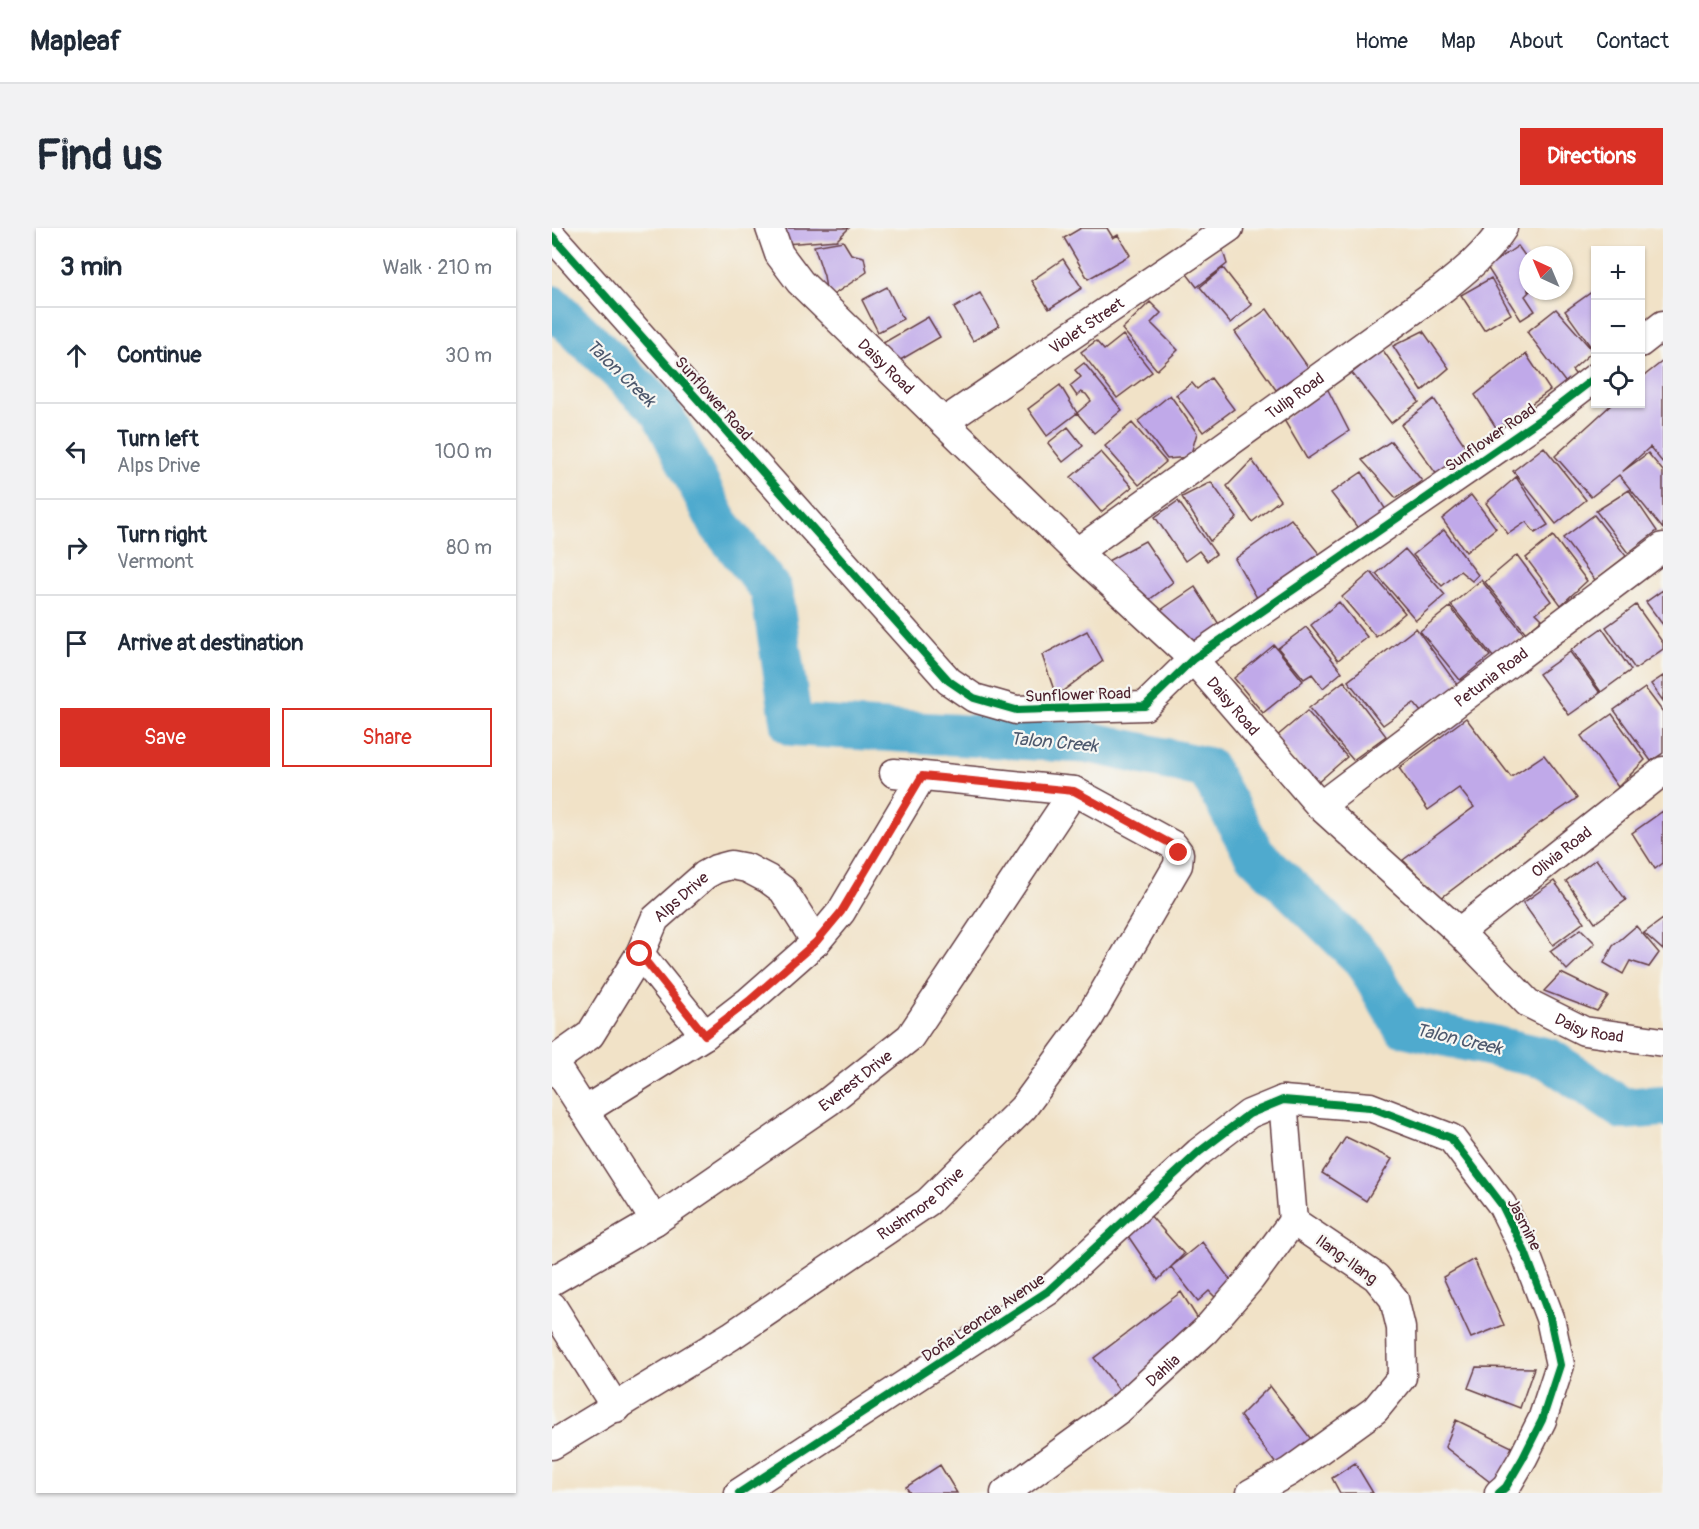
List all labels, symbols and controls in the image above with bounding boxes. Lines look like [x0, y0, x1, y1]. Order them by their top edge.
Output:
text: Mapleaf [30, 24, 121, 59]
text: Home [1355, 28, 1408, 55]
text: Map [1441, 28, 1476, 55]
text: About [1509, 28, 1563, 55]
text: Contact [1596, 28, 1669, 55]
button: Directions [1520, 128, 1663, 185]
text: Find us [36, 130, 162, 182]
north arrow [1519, 246, 1573, 300]
map controls [1591, 246, 1645, 408]
button: + [1591, 246, 1645, 300]
text: 3 min [60, 251, 122, 283]
text: Walk · 210 m [383, 255, 492, 280]
street label: Violet Street [1046, 293, 1128, 359]
button: − [1591, 300, 1645, 354]
water label: Talon Creek [581, 335, 661, 413]
street label: Daisy Road [853, 335, 918, 399]
icon: ahead [60, 339, 93, 372]
text: Continue [117, 341, 201, 369]
text: 30 m [445, 343, 492, 368]
street label: Sunflower Road [670, 353, 756, 445]
button: locate [1591, 354, 1645, 408]
street label: Tulip Road [1262, 368, 1328, 424]
street label: Sunflower Road [1441, 399, 1540, 476]
text: Turn left [117, 425, 199, 453]
icon: left [60, 435, 93, 468]
text: 100 m [435, 439, 492, 464]
text: Alps Drive [117, 453, 200, 478]
text: Turn right [117, 521, 207, 549]
icon: right [60, 531, 93, 564]
text: 80 m [446, 535, 492, 560]
text: Vermont [117, 549, 193, 574]
icon: arrive [60, 627, 93, 660]
text: Arrive at destination [117, 629, 303, 657]
street label: Petunia Road [1451, 644, 1532, 712]
street label: Daisy Road [1202, 673, 1263, 740]
street label: Sunflower Road [1025, 683, 1131, 707]
button: Save [60, 708, 270, 767]
button: Share [282, 708, 492, 767]
water label: Talon Creek [1009, 727, 1100, 758]
street label: Olivia Road [1527, 822, 1596, 882]
route end [1165, 839, 1191, 865]
street label: Alps Drive [650, 868, 713, 927]
route start [626, 940, 652, 966]
street label: Daisy Road [1551, 1009, 1625, 1047]
water label: Talon Creek [1414, 1018, 1506, 1061]
street label: Everest Drive [815, 1046, 897, 1116]
street label: Rushmore Drive [874, 1163, 969, 1245]
street label: Jasmine [1502, 1195, 1546, 1254]
street label: Ilang-Ilang [1312, 1231, 1381, 1289]
street label: Doña Leoncia Avenue [918, 1269, 1049, 1366]
street label: Dahlia [1142, 1350, 1184, 1391]

